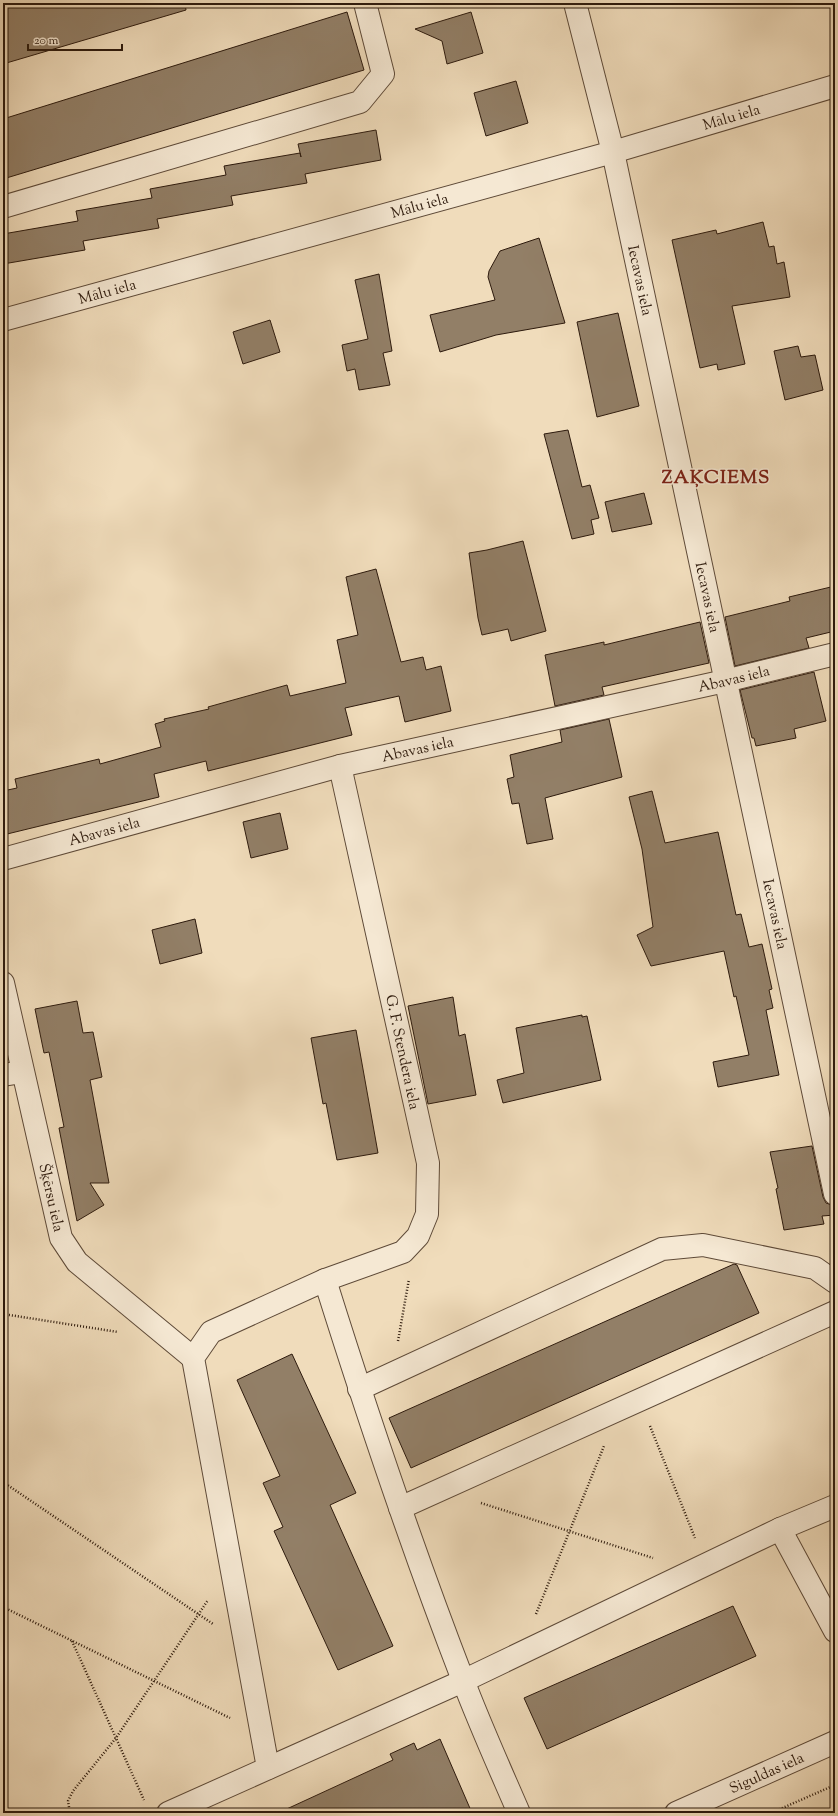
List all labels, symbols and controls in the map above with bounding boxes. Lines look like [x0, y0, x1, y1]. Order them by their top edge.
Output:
scale bar [28, 26, 122, 52]
text: 20 m [34, 32, 59, 50]
street label: Mālu iela [700, 100, 763, 137]
street label: Mālu iela [389, 189, 451, 225]
street label: Iecavas iela [621, 243, 657, 318]
street label: Mālu iela [76, 275, 139, 311]
district label: ZAĶCIEMS [662, 465, 770, 492]
street label: Iecavas iela [689, 560, 724, 635]
street label: Abavas iela [696, 661, 772, 699]
street label: Abavas iela [380, 732, 456, 768]
street label: Abavas iela [67, 813, 143, 852]
street label: Iecavas iela [756, 877, 792, 952]
street label: G. F. Stendera iela [379, 993, 424, 1112]
street label: Šķērsu iela [32, 1161, 68, 1234]
street label: Siguldas iela [726, 1748, 808, 1800]

